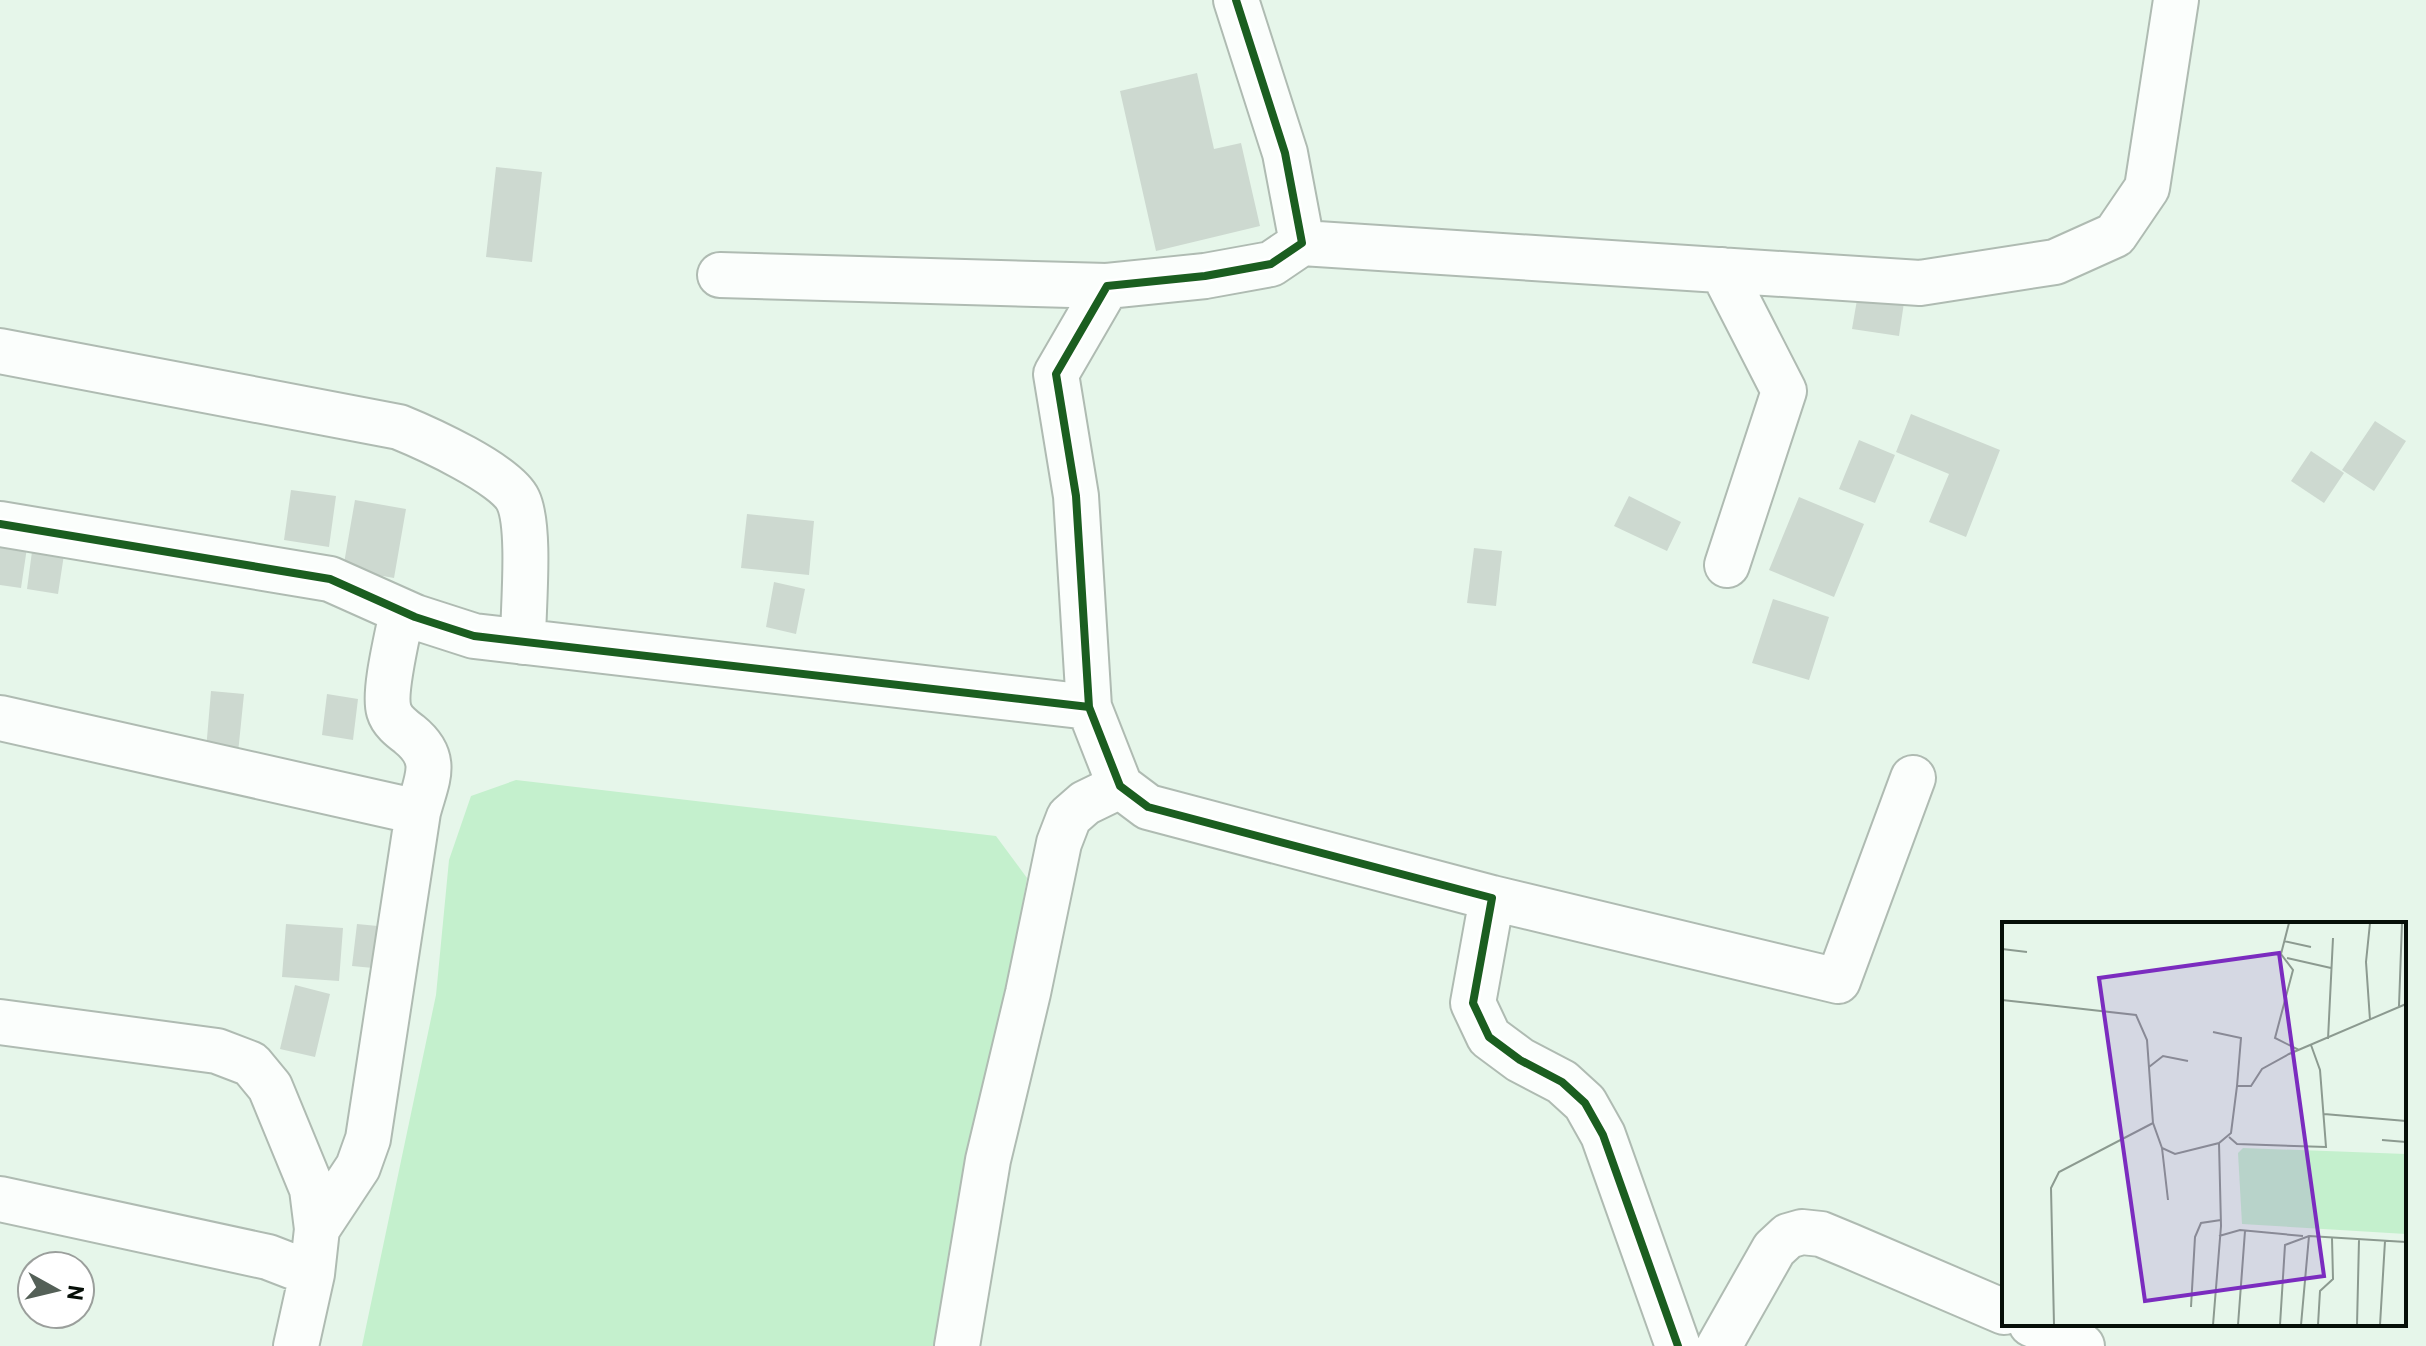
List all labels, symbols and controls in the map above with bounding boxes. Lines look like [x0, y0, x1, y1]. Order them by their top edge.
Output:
inset map [2002, 922, 2406, 1326]
north arrow [16, 1250, 96, 1330]
text: N [63, 1284, 91, 1302]

